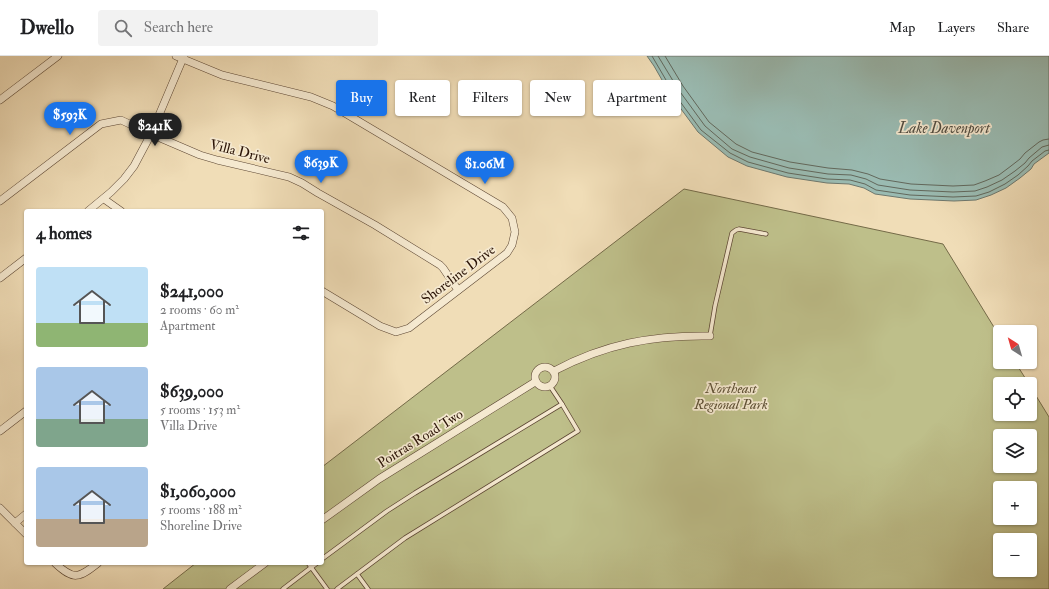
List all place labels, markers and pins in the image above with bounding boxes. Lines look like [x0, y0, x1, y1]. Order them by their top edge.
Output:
pin: $593K [42, 102, 98, 136]
pin: $241K [127, 113, 183, 147]
pin: $639K [293, 150, 349, 184]
pin: $1.06M [452, 151, 518, 185]

